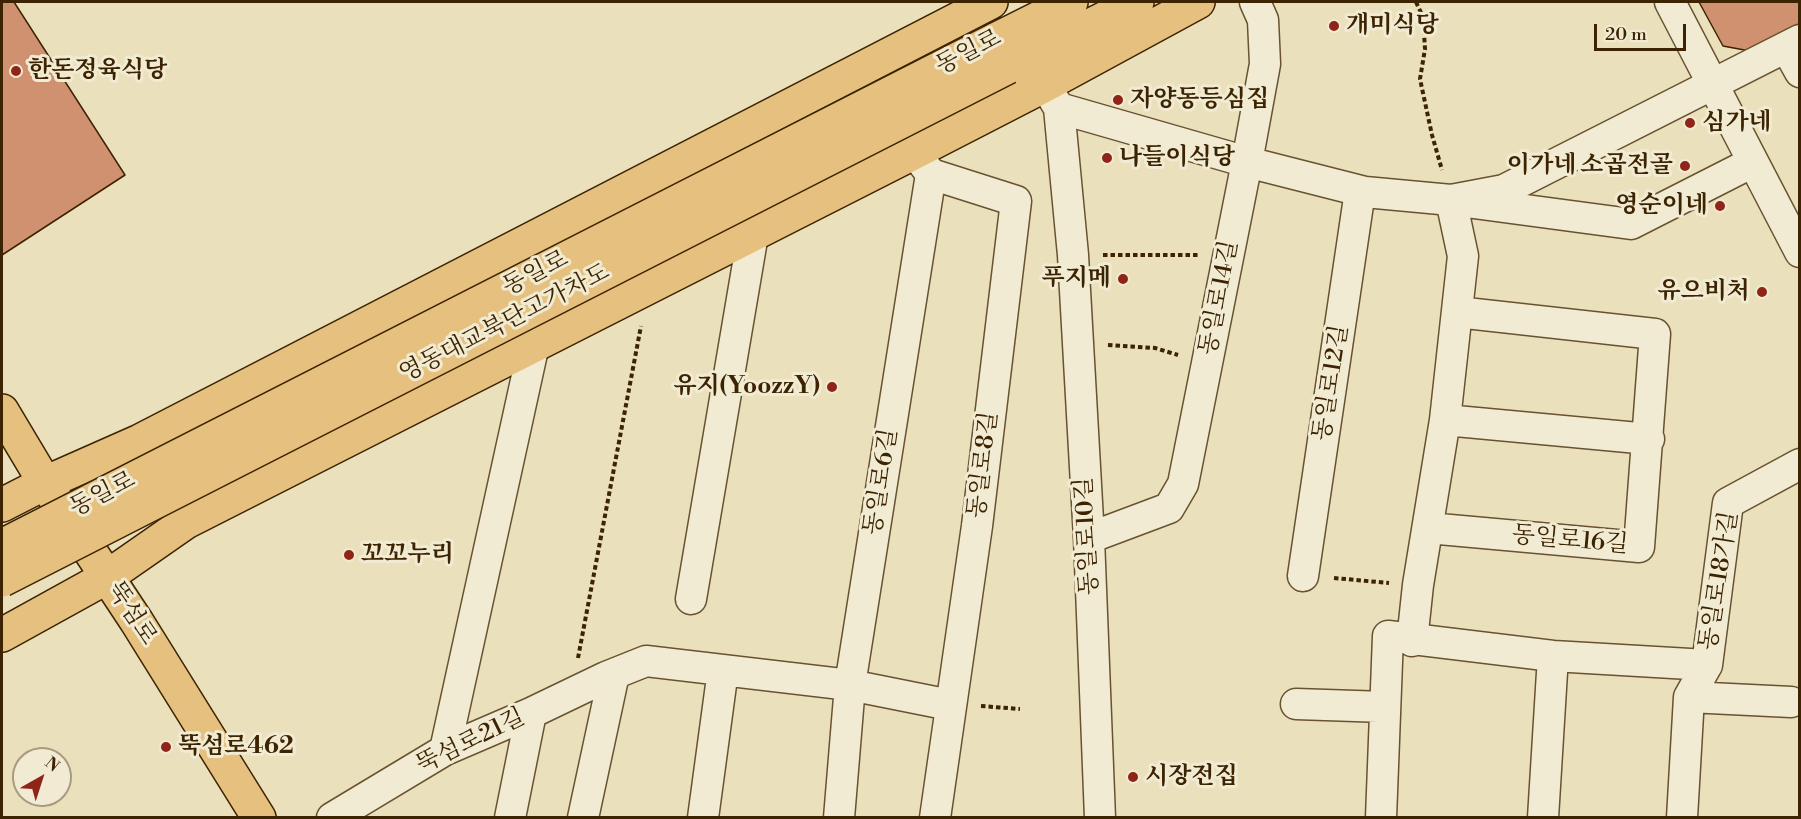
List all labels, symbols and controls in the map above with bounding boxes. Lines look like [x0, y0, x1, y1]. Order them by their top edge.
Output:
place label: 개미식당 [1346, 12, 1439, 40]
scale bar [1597, 12, 1688, 50]
marker: 개미식당 [1327, 19, 1341, 33]
text: 20 m [1605, 23, 1647, 46]
street label: 동일로 [931, 24, 1007, 82]
place label: 한돈정육식당 [28, 57, 167, 85]
marker: 한돈정육식당 [9, 64, 23, 78]
place label: 자양동등심집 [1130, 86, 1269, 114]
marker: 자양동등심집 [1111, 93, 1125, 107]
place label: 심가네 [1702, 109, 1772, 137]
marker: 심가네 [1683, 116, 1697, 130]
place label: 나들이식당 [1119, 144, 1235, 172]
marker: 나들이식당 [1100, 151, 1114, 165]
place label: 이가네 소곱전골 [1507, 152, 1673, 180]
marker: 이가네 소곱전골 [1678, 159, 1692, 173]
place label: 영순이네 [1615, 192, 1708, 220]
marker: 영순이네 [1713, 199, 1727, 213]
street label: 동일로14길 [1195, 238, 1245, 358]
street label: 동일로 [498, 245, 574, 303]
street label: 영동대교북단고가차도 [395, 259, 615, 389]
place label: 푸지메 [1041, 265, 1111, 293]
marker: 푸지메 [1116, 272, 1130, 286]
place label: 유으비처 [1657, 278, 1750, 306]
marker: 유으비처 [1755, 285, 1769, 299]
street label: 동일로12길 [1309, 323, 1355, 443]
place label: 유지(YoozzY) [673, 373, 820, 401]
marker: 유지(YoozzY) [825, 380, 839, 394]
street label: 동일로8길 [963, 410, 1005, 520]
street label: 동일로6길 [859, 427, 905, 537]
street label: 동일로 [65, 466, 141, 524]
street label: 동일로10길 [1071, 476, 1105, 596]
street label: 동일로18가길 [1695, 509, 1745, 653]
street label: 동일로16길 [1511, 522, 1629, 560]
place label: 꼬꼬누리 [361, 541, 454, 569]
marker: 꼬꼬누리 [342, 548, 356, 562]
street label: 뚝섬로 [100, 577, 162, 651]
street label: 뚝섬로21길 [412, 703, 530, 781]
place label: 뚝섬로462 [178, 733, 294, 761]
marker: 뚝섬로462 [159, 740, 173, 754]
north arrow [12, 747, 72, 807]
text: N [41, 753, 63, 776]
place label: 시장전집 [1145, 763, 1238, 791]
marker: 시장전집 [1126, 770, 1140, 784]

